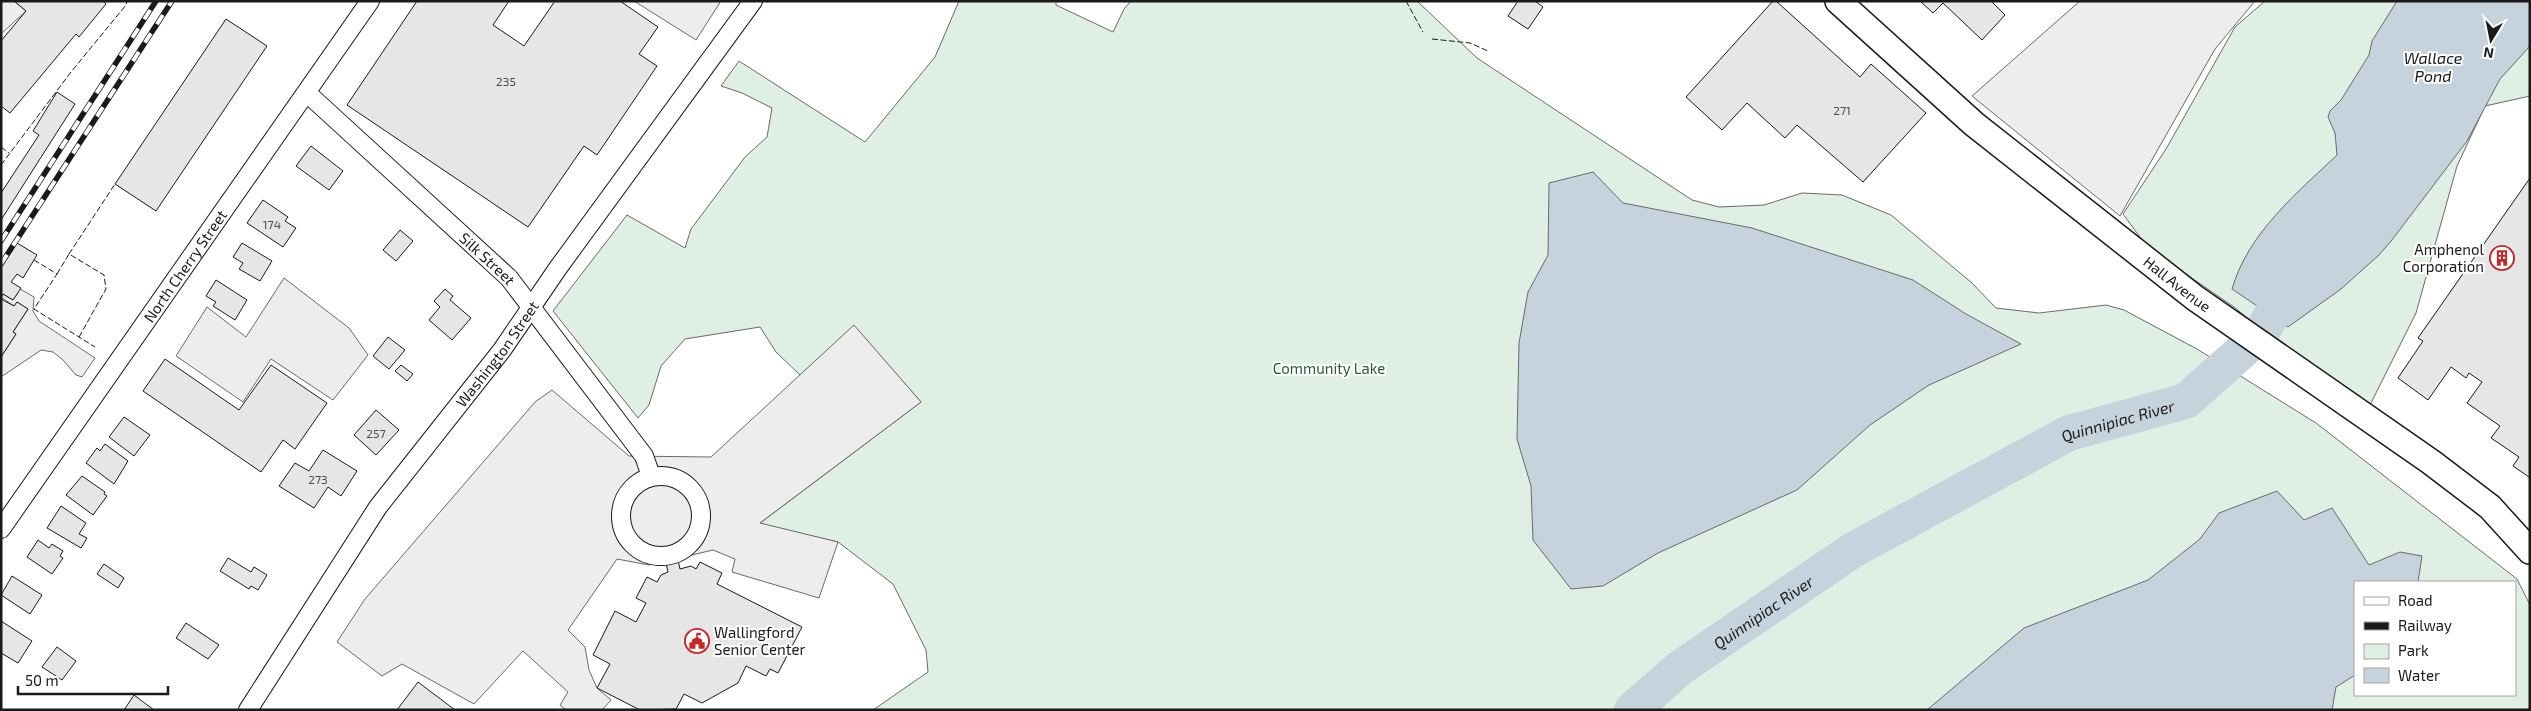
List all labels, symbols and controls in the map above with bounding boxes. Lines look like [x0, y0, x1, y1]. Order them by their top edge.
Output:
north arrow [2466, 15, 2516, 65]
text: N [2482, 44, 2495, 63]
water label: Wallace Pond [2404, 48, 2463, 85]
house number: 235 [496, 74, 516, 88]
house number: 271 [1833, 103, 1851, 117]
street label: North Cherry Street [139, 206, 231, 326]
house number: 174 [263, 217, 281, 231]
street label: Silk Street [456, 228, 520, 288]
place label: Amphenol Corporation [2403, 240, 2485, 275]
building icon: Amphenol Corporation [2489, 245, 2515, 271]
street label: Hall Avenue [2140, 252, 2214, 315]
street label: Washington Street [452, 297, 542, 410]
park label: Community Lake [1273, 359, 1385, 377]
water label: Quinnipiac River [2057, 395, 2177, 446]
house number: 257 [366, 426, 386, 440]
house number: 273 [308, 472, 328, 486]
water label: Quinnipiac River [1709, 570, 1817, 653]
legend [2354, 581, 2516, 696]
text: Road [2398, 591, 2433, 609]
text: Railway [2398, 616, 2452, 634]
place label: Wallingford Senior Center [714, 623, 806, 658]
public building icon: Wallingford Senior Center [684, 628, 710, 654]
text: Park [2398, 641, 2429, 659]
scale bar [18, 664, 168, 696]
text: Water [2398, 666, 2440, 684]
text: 50 m [25, 671, 59, 689]

